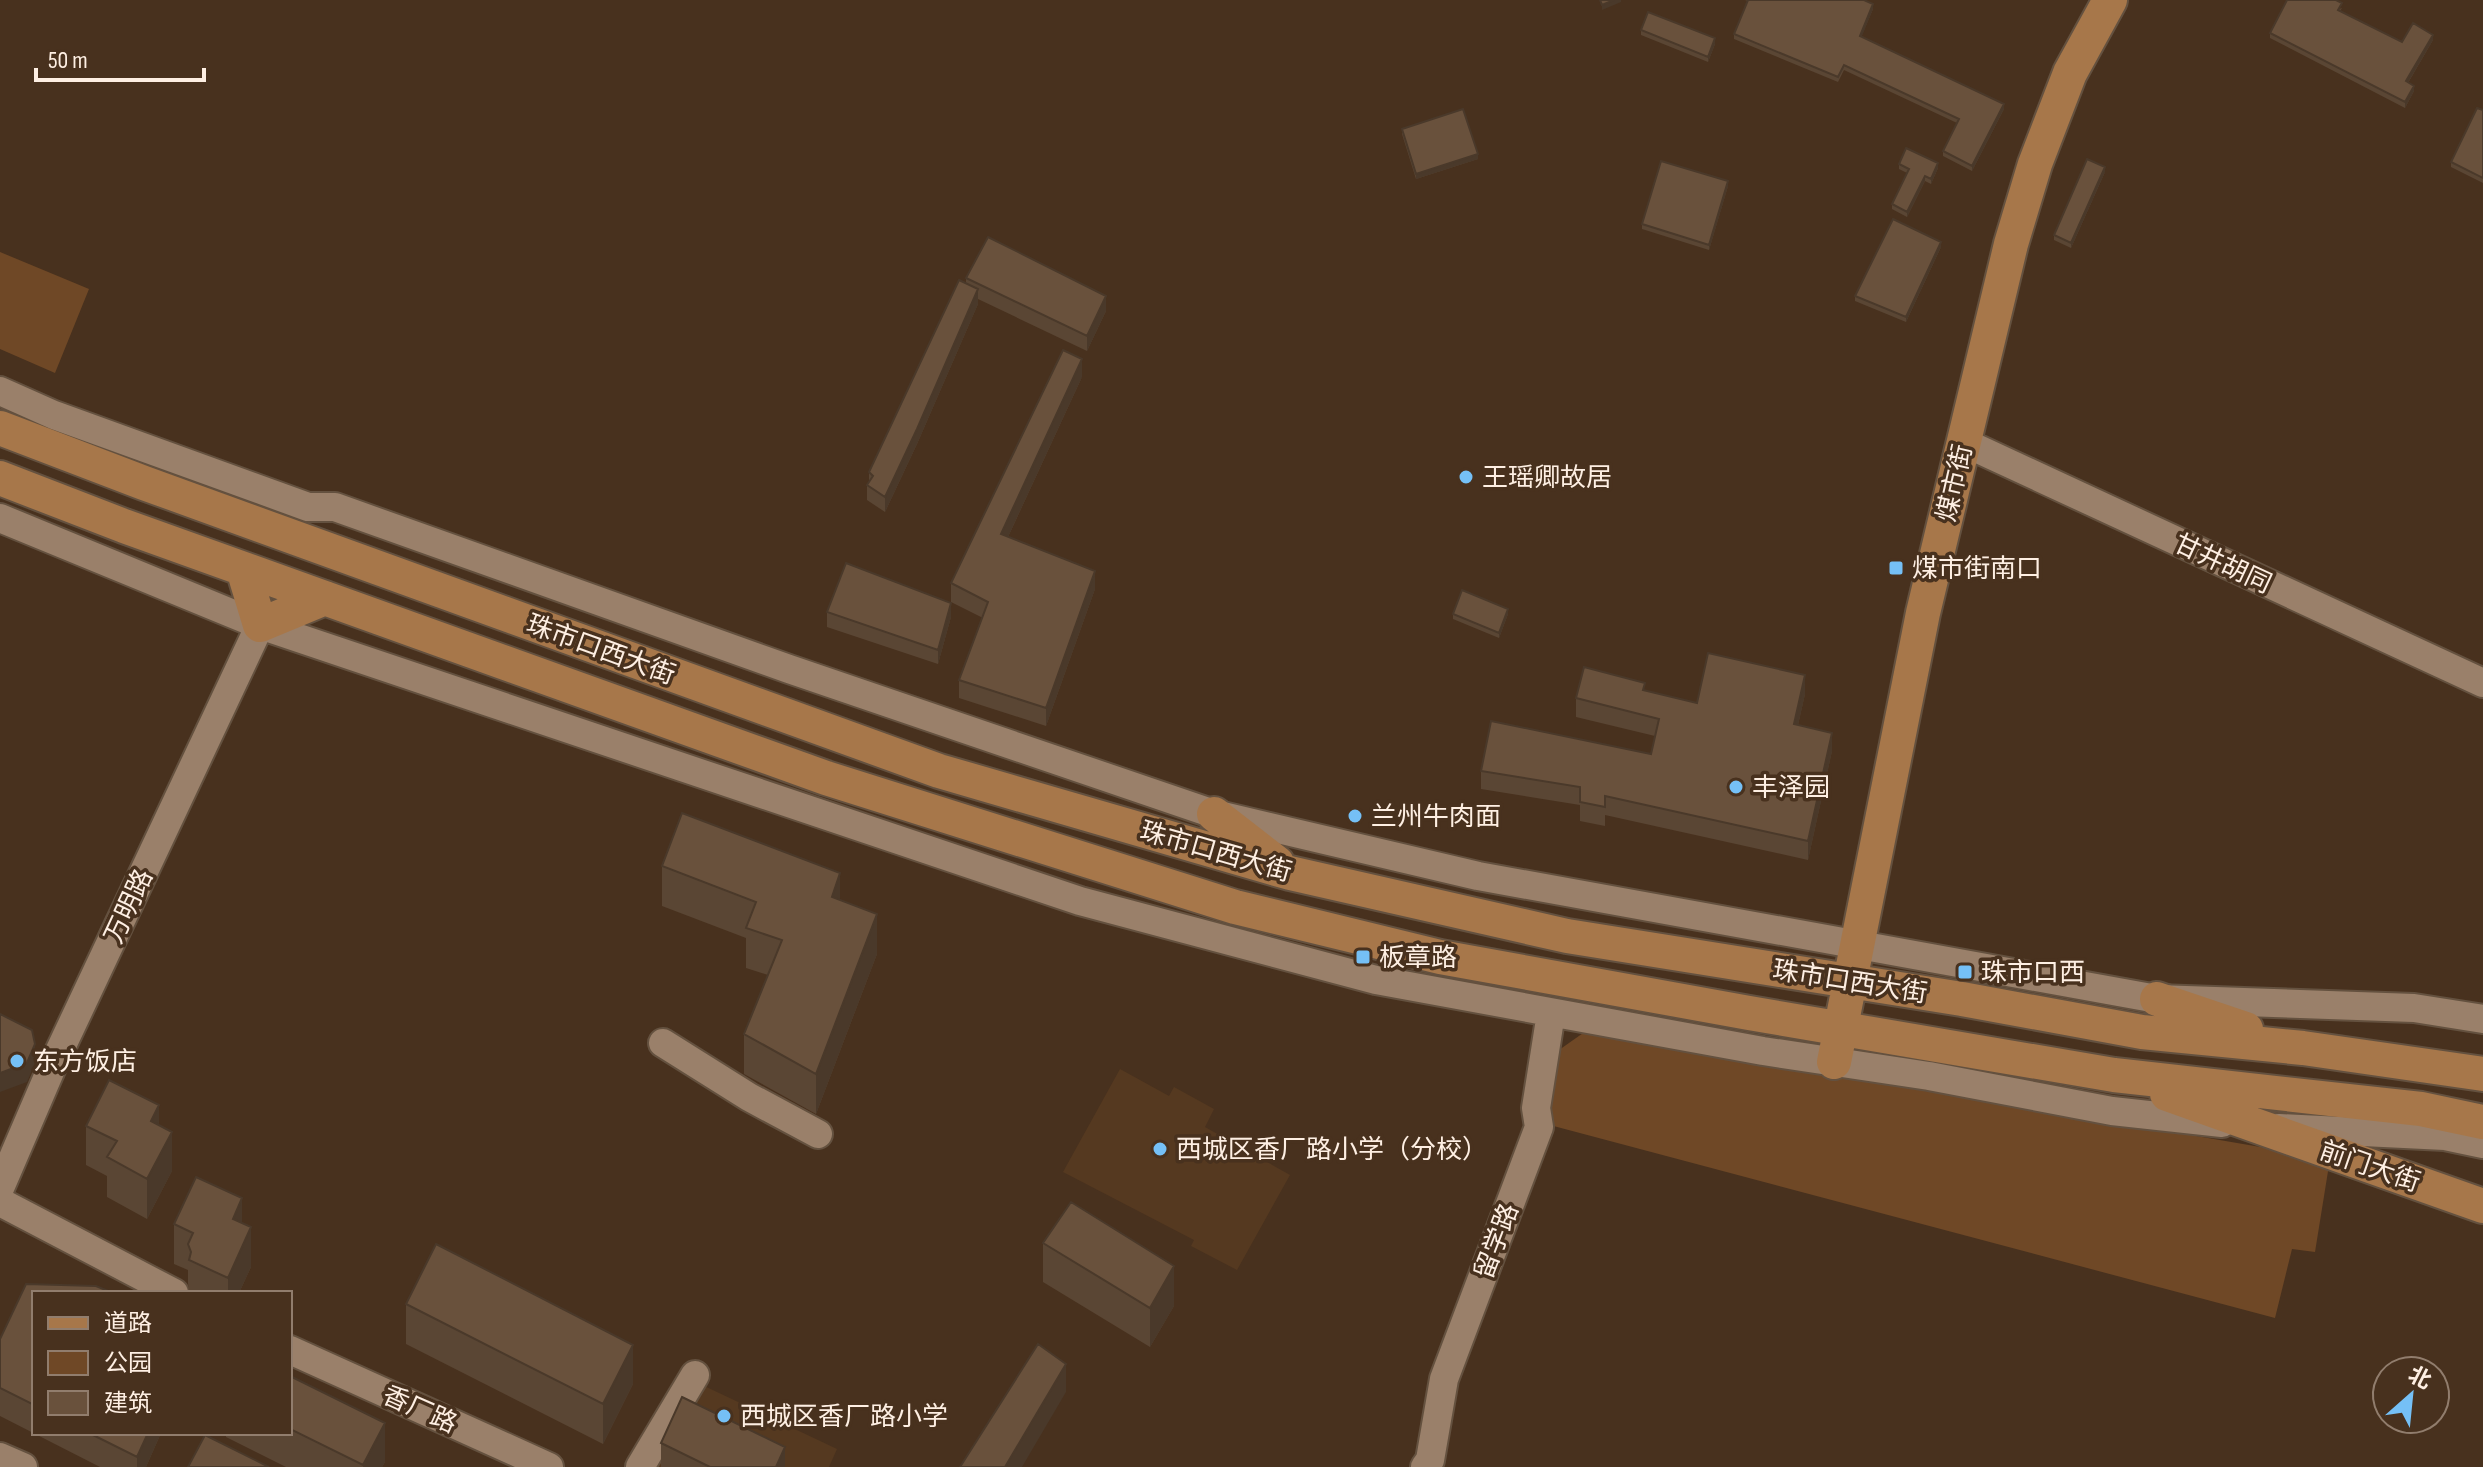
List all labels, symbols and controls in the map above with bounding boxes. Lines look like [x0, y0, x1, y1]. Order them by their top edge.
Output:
scale bar [36, 32, 204, 82]
text: 50 m [48, 46, 88, 75]
street label: 煤市街 [1932, 442, 1979, 525]
place label: 王瑶卿故居 [1482, 463, 1612, 494]
marker: 王瑶卿故居 [1457, 468, 1475, 486]
street label: 甘井胡同 [2169, 528, 2276, 600]
place label: 煤市街南口 [1912, 554, 2042, 585]
marker: 煤市街南口 [1887, 559, 1905, 577]
street label: 珠市口西大街 [522, 609, 679, 692]
place label: 丰泽园 [1752, 773, 1830, 804]
marker: 丰泽园 [1727, 778, 1745, 796]
place label: 兰州牛肉面 [1371, 802, 1501, 833]
marker: 兰州牛肉面 [1346, 807, 1364, 825]
street label: 珠市口西大街 [1136, 816, 1295, 889]
street label: 万明路 [99, 865, 160, 949]
place label: 板章路 [1379, 943, 1457, 974]
marker: 板章路 [1354, 948, 1372, 966]
street label: 珠市口西大街 [1770, 955, 1929, 1010]
place label: 珠市口西 [1981, 958, 2085, 989]
marker: 珠市口西 [1956, 963, 1974, 981]
place label: 东方饭店 [33, 1047, 137, 1078]
marker: 东方饭店 [8, 1052, 26, 1070]
place label: 西城区香厂路小学（分校） [1176, 1135, 1488, 1166]
street label: 前门大街 [2315, 1136, 2424, 1199]
marker: 西城区香厂路小学（分校） [1151, 1140, 1169, 1158]
street label: 留学路 [1469, 1200, 1526, 1284]
legend [32, 1291, 292, 1435]
text: 道路 [104, 1309, 152, 1338]
text: 公园 [104, 1349, 152, 1378]
north arrow [2371, 1355, 2451, 1435]
text: 北 [2403, 1361, 2435, 1396]
street label: 香厂路 [377, 1380, 461, 1440]
text: 建筑 [104, 1389, 152, 1418]
place label: 西城区香厂路小学 [740, 1402, 948, 1433]
marker: 西城区香厂路小学 [715, 1407, 733, 1425]

